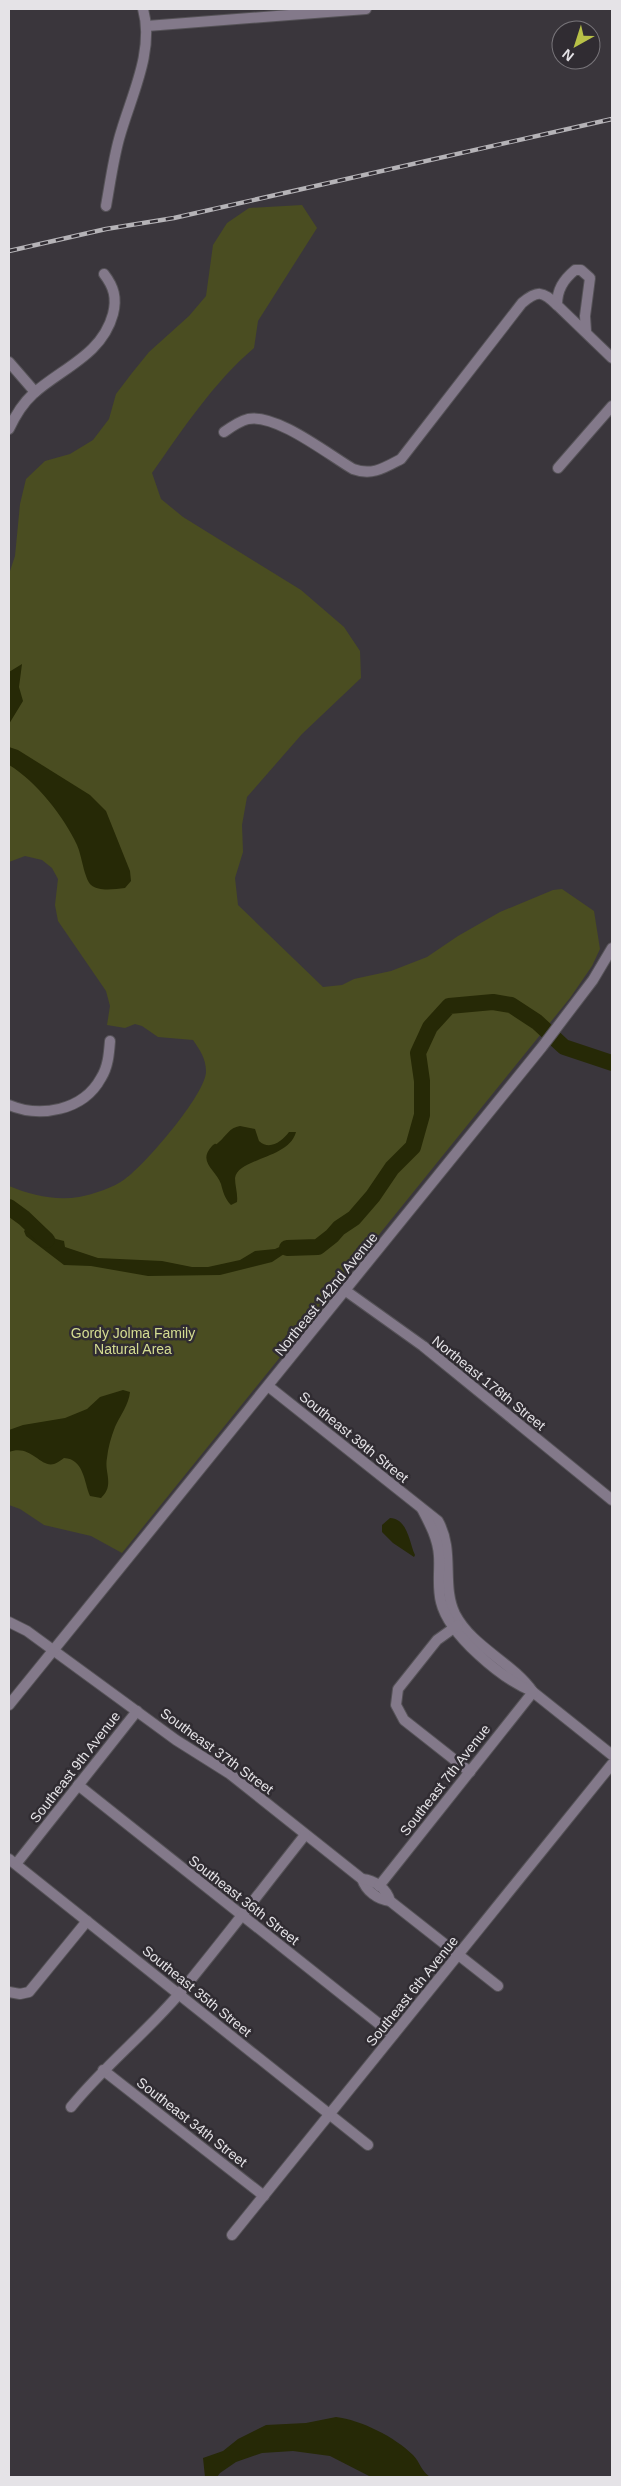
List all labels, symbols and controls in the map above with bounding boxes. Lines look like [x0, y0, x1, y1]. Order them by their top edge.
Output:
north arrow [551, 20, 601, 70]
text: N [559, 46, 577, 65]
street label: Northeast 142nd Avenue [271, 1229, 381, 1359]
park label: Gordy Jolma Family Natural Area [71, 1325, 195, 1357]
street label: Northeast 178th Street [429, 1332, 549, 1434]
street label: Southeast 39th Street [296, 1388, 412, 1486]
street label: Southeast 37th Street [158, 1705, 277, 1797]
street label: Southeast 9th Avenue [27, 1708, 124, 1826]
street label: Southeast 7th Avenue [397, 1721, 494, 1839]
street label: Southeast 36th Street [186, 1852, 302, 1948]
street label: Southeast 6th Avenue [363, 1933, 461, 2049]
street label: Southeast 35th Street [139, 1942, 255, 2040]
street label: Southeast 34th Street [134, 2074, 250, 2170]

